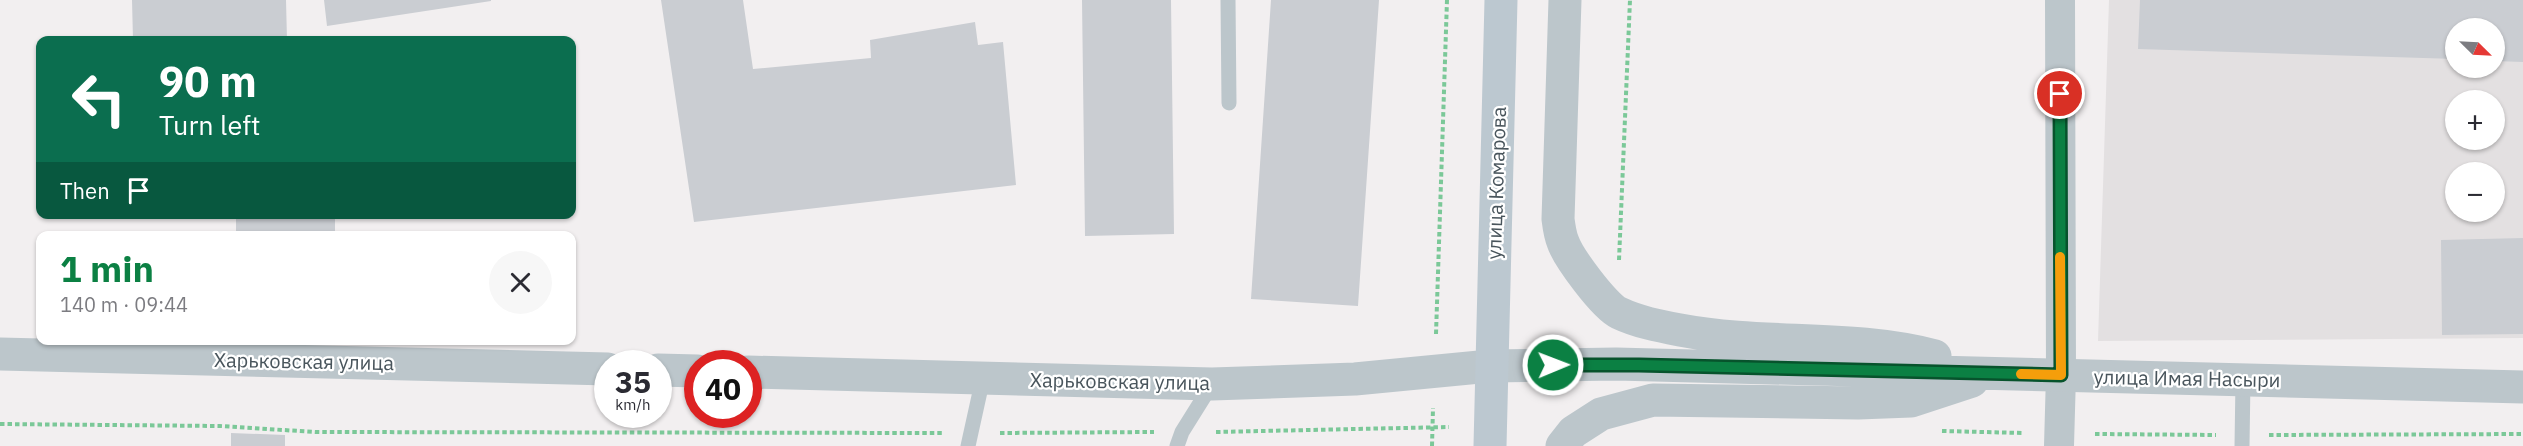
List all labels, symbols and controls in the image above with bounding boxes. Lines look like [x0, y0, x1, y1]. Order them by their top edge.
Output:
north arrow [2445, 18, 2505, 78]
map controls [2445, 18, 2505, 222]
text: 90 m [159, 54, 257, 109]
icon: left [60, 60, 138, 138]
pin [2034, 68, 2085, 119]
icon: arrive [2043, 77, 2076, 110]
button: + [2445, 90, 2505, 150]
street label: улица Комарова [1480, 106, 1512, 260]
text: Turn left [159, 107, 260, 142]
button: − [2445, 162, 2505, 222]
icon: arrive [122, 174, 155, 207]
text: Then [60, 176, 110, 205]
text: 1 min [60, 245, 154, 292]
button: close [489, 251, 552, 314]
text: 140 m · 09:44 [60, 291, 188, 318]
position arrow [1521, 333, 1585, 397]
street label: Харьковская улица [214, 346, 395, 376]
speed limit sign: 40 [684, 350, 762, 428]
text: 35 [615, 362, 651, 401]
street label: улица Имая Насыри [2093, 363, 2281, 393]
street label: Харьковская улица [1030, 366, 1211, 396]
text: km/h [615, 395, 651, 414]

